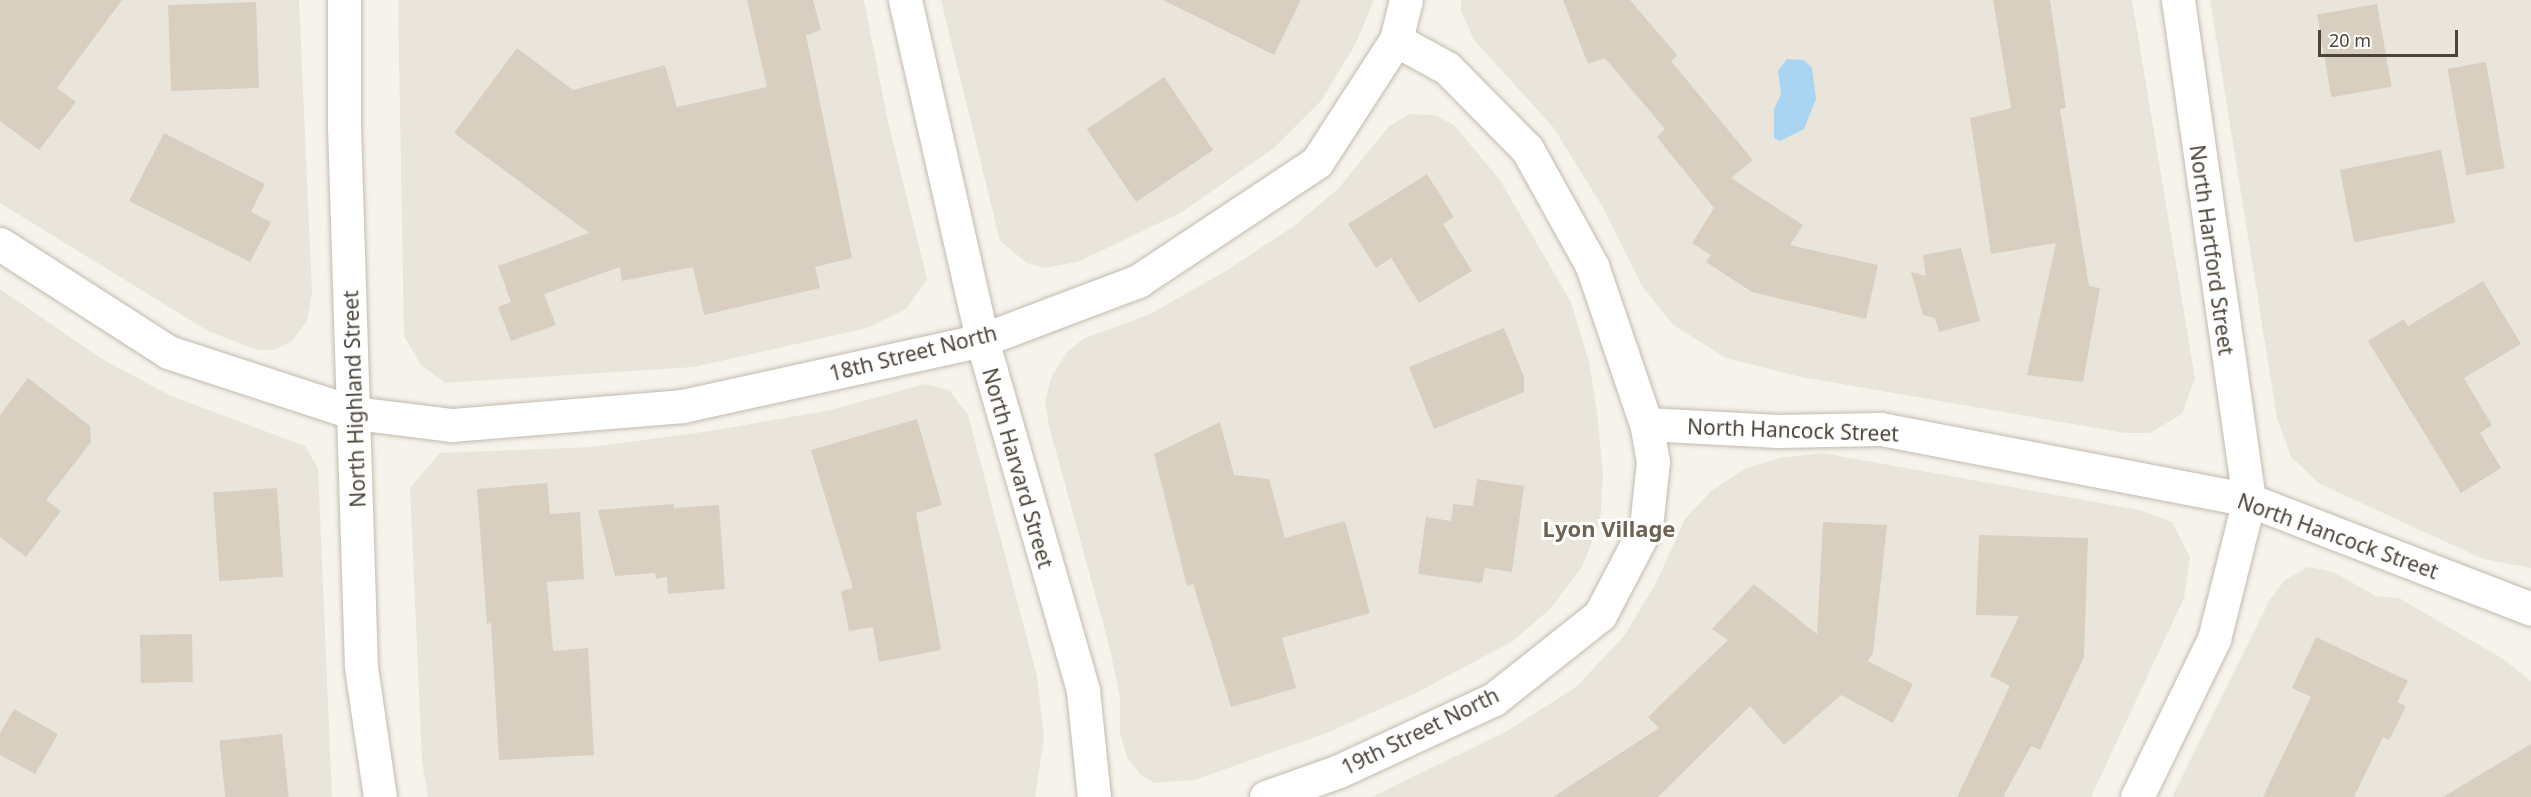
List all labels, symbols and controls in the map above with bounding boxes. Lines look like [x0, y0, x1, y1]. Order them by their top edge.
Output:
scale bar [2321, 18, 2460, 56]
text: 20 m [2329, 28, 2371, 52]
street label: North Hartford Street [2185, 143, 2239, 357]
street label: North Highland Street [338, 290, 370, 508]
street label: 18th Street North [826, 320, 1000, 386]
street label: North Harvard Street [977, 365, 1059, 571]
street label: North Hancock Street [1687, 414, 1899, 446]
street label: North Hancock Street [2234, 488, 2442, 584]
district label: Lyon Village [1543, 516, 1675, 542]
street label: 19th Street North [1337, 682, 1503, 780]

